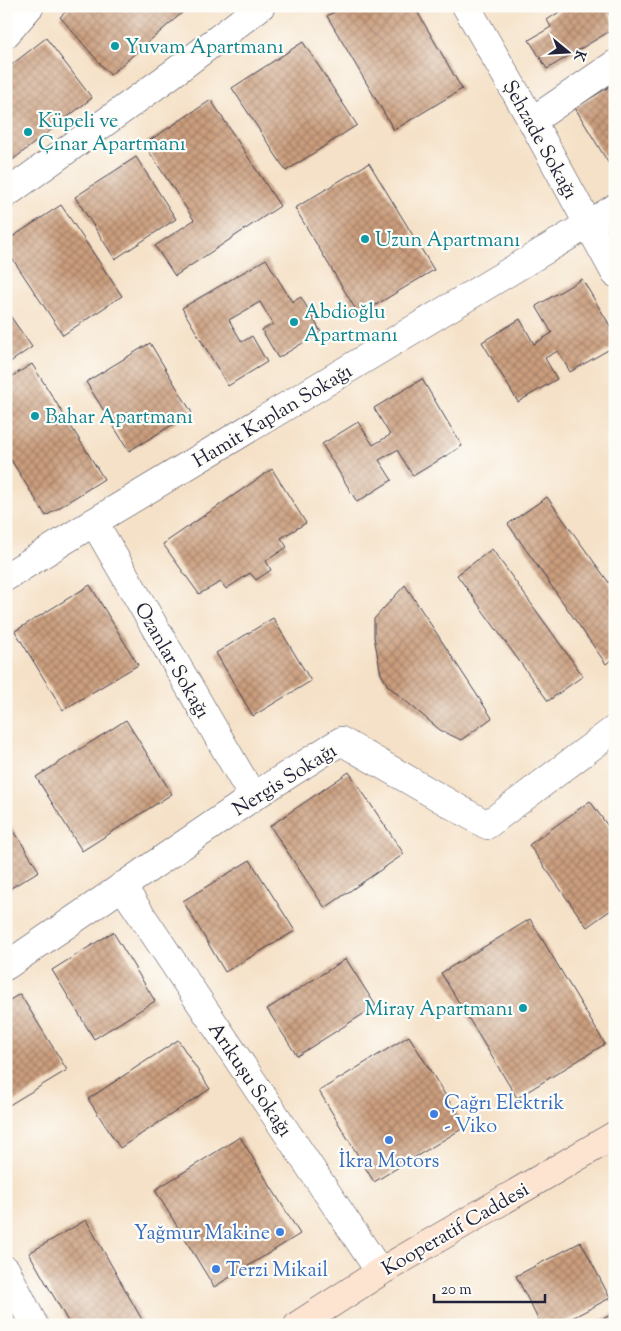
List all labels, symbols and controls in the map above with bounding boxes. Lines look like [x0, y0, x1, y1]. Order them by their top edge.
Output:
north arrow [544, 28, 594, 78]
place label: Yuvam Apartmanı [125, 34, 284, 63]
marker: Yuvam Apartmanı [109, 40, 121, 52]
text: K [567, 47, 590, 64]
street label: Şehzade Sokağı [494, 75, 584, 205]
place label: Küpeli ve Çınar Apartmanı [38, 108, 186, 160]
marker: Küpeli ve Çınar Apartmanı [22, 126, 34, 138]
place label: Uzun Apartmanı [375, 227, 520, 256]
marker: Uzun Apartmanı [359, 233, 371, 245]
place label: Abdioğlu Apartmanı [304, 299, 398, 351]
marker: Abdioğlu Apartmanı [288, 316, 300, 328]
street label: Hamit Kaplan Sokağı [188, 358, 359, 476]
place label: Bahar Apartmanı [45, 404, 193, 433]
marker: Bahar Apartmanı [29, 410, 41, 422]
street label: Ozanlar Sokağı [126, 598, 216, 725]
street label: Nergis Sokağı [228, 737, 343, 825]
place label: Miray Apartmanı [365, 996, 513, 1025]
marker: Miray Apartmanı [517, 1002, 529, 1014]
street label: Arıkuşu Sokağı [200, 1017, 298, 1144]
place label: Çağrı Elektrik - Viko [444, 1090, 564, 1142]
marker: Çağrı Elektrik - Viko [428, 1108, 440, 1120]
marker: İkra Motors [383, 1134, 395, 1146]
place label: İkra Motors [339, 1148, 439, 1177]
street label: Kooperatif Caddesi [377, 1176, 536, 1284]
place label: Yağmur Makine [134, 1220, 270, 1249]
marker: Yağmur Makine [274, 1226, 286, 1238]
place label: Terzi Mikail [226, 1257, 328, 1286]
marker: Terzi Mikail [210, 1263, 222, 1275]
scale bar [434, 1271, 545, 1303]
text: 20 m [441, 1280, 472, 1301]

